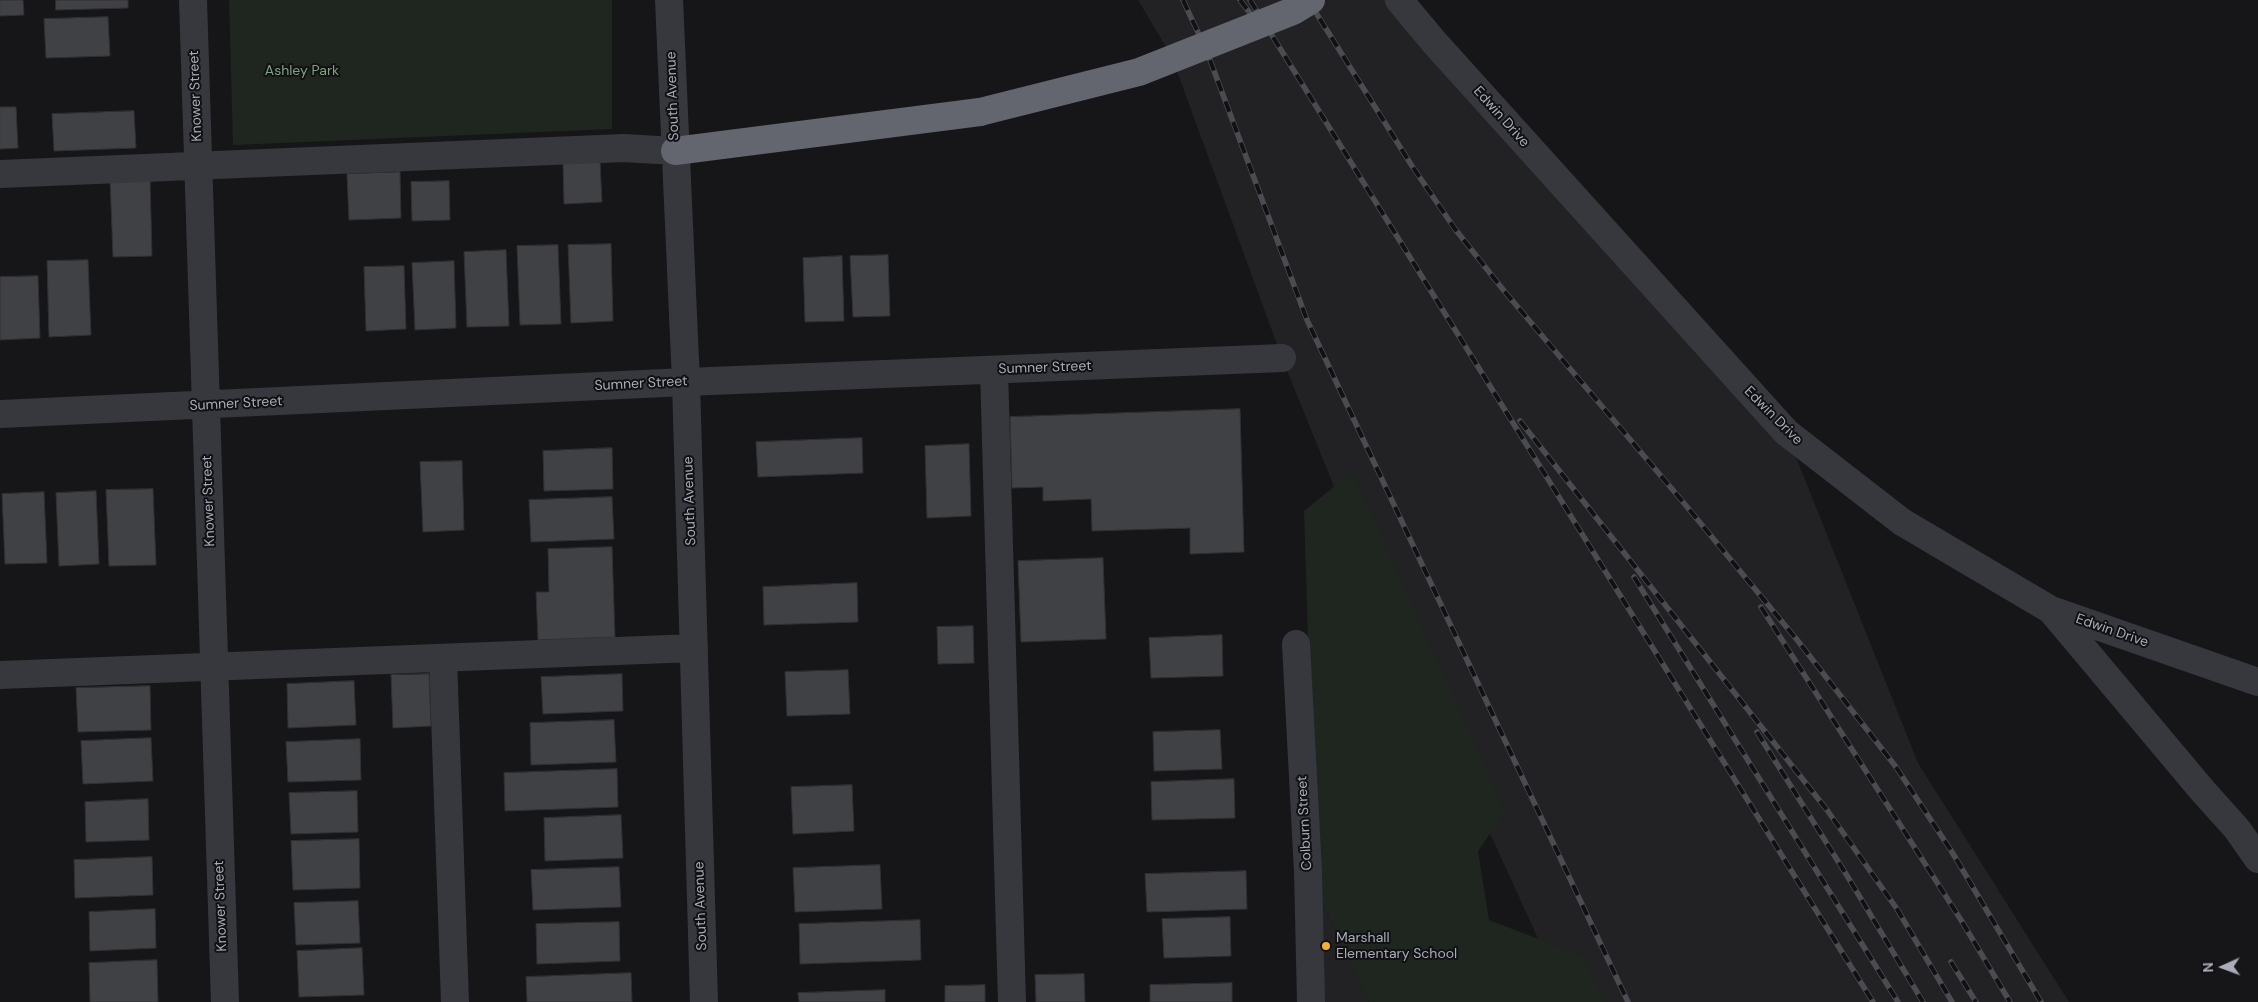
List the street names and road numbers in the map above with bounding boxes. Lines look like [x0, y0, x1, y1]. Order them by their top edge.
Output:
street label: Knower Street [186, 50, 206, 142]
street label: South Avenue [663, 51, 683, 141]
street label: Edwin Drive [1469, 83, 1533, 151]
street label: Sumner Street [998, 358, 1092, 378]
street label: Sumner Street [594, 373, 688, 395]
street label: Edwin Drive [1740, 383, 1806, 449]
street label: Sumner Street [189, 393, 283, 415]
street label: Knower Street [199, 455, 219, 547]
street label: South Avenue [680, 456, 700, 546]
street label: Edwin Drive [2074, 611, 2150, 651]
street label: Colburn Street [1294, 775, 1316, 871]
street label: Knower Street [211, 860, 231, 952]
street label: South Avenue [691, 861, 711, 951]

